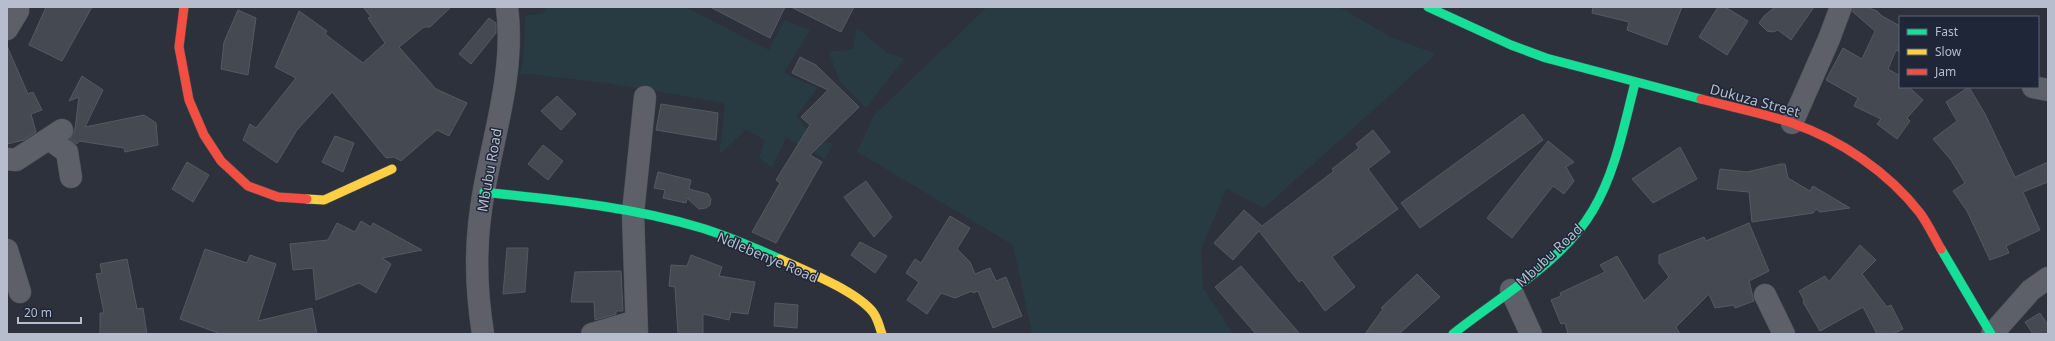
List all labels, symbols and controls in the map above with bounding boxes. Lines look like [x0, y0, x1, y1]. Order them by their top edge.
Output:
legend [1899, 16, 2039, 88]
text: Fast [1935, 23, 1959, 40]
text: Slow [1935, 43, 1962, 60]
text: Jam [1934, 63, 1956, 80]
street label: Dukuza Street [1708, 79, 1802, 121]
street label: Mbubu Road [472, 127, 506, 213]
street label: Mbubu Road [1512, 219, 1586, 291]
street label: Ndlebenye Road [714, 227, 822, 287]
scale bar [18, 299, 81, 325]
text: 20 m [24, 304, 52, 321]

